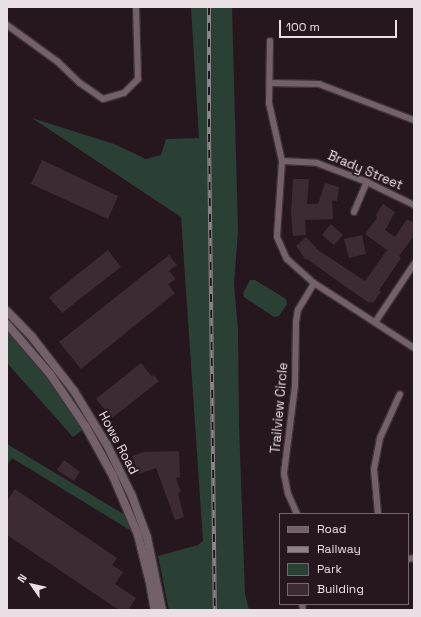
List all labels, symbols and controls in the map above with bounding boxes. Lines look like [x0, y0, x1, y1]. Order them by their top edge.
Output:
scale bar [281, 12, 399, 38]
text: 100 m [286, 19, 320, 35]
street label: Brady Street [325, 148, 405, 194]
street label: Trailview Circle [268, 362, 292, 454]
street label: Howe Road [95, 409, 141, 477]
legend [279, 513, 409, 605]
text: Road [317, 521, 346, 537]
text: Railway [317, 541, 361, 557]
text: Park [317, 561, 342, 577]
north arrow [12, 565, 52, 605]
text: N [14, 571, 30, 585]
text: Building [317, 581, 364, 597]

